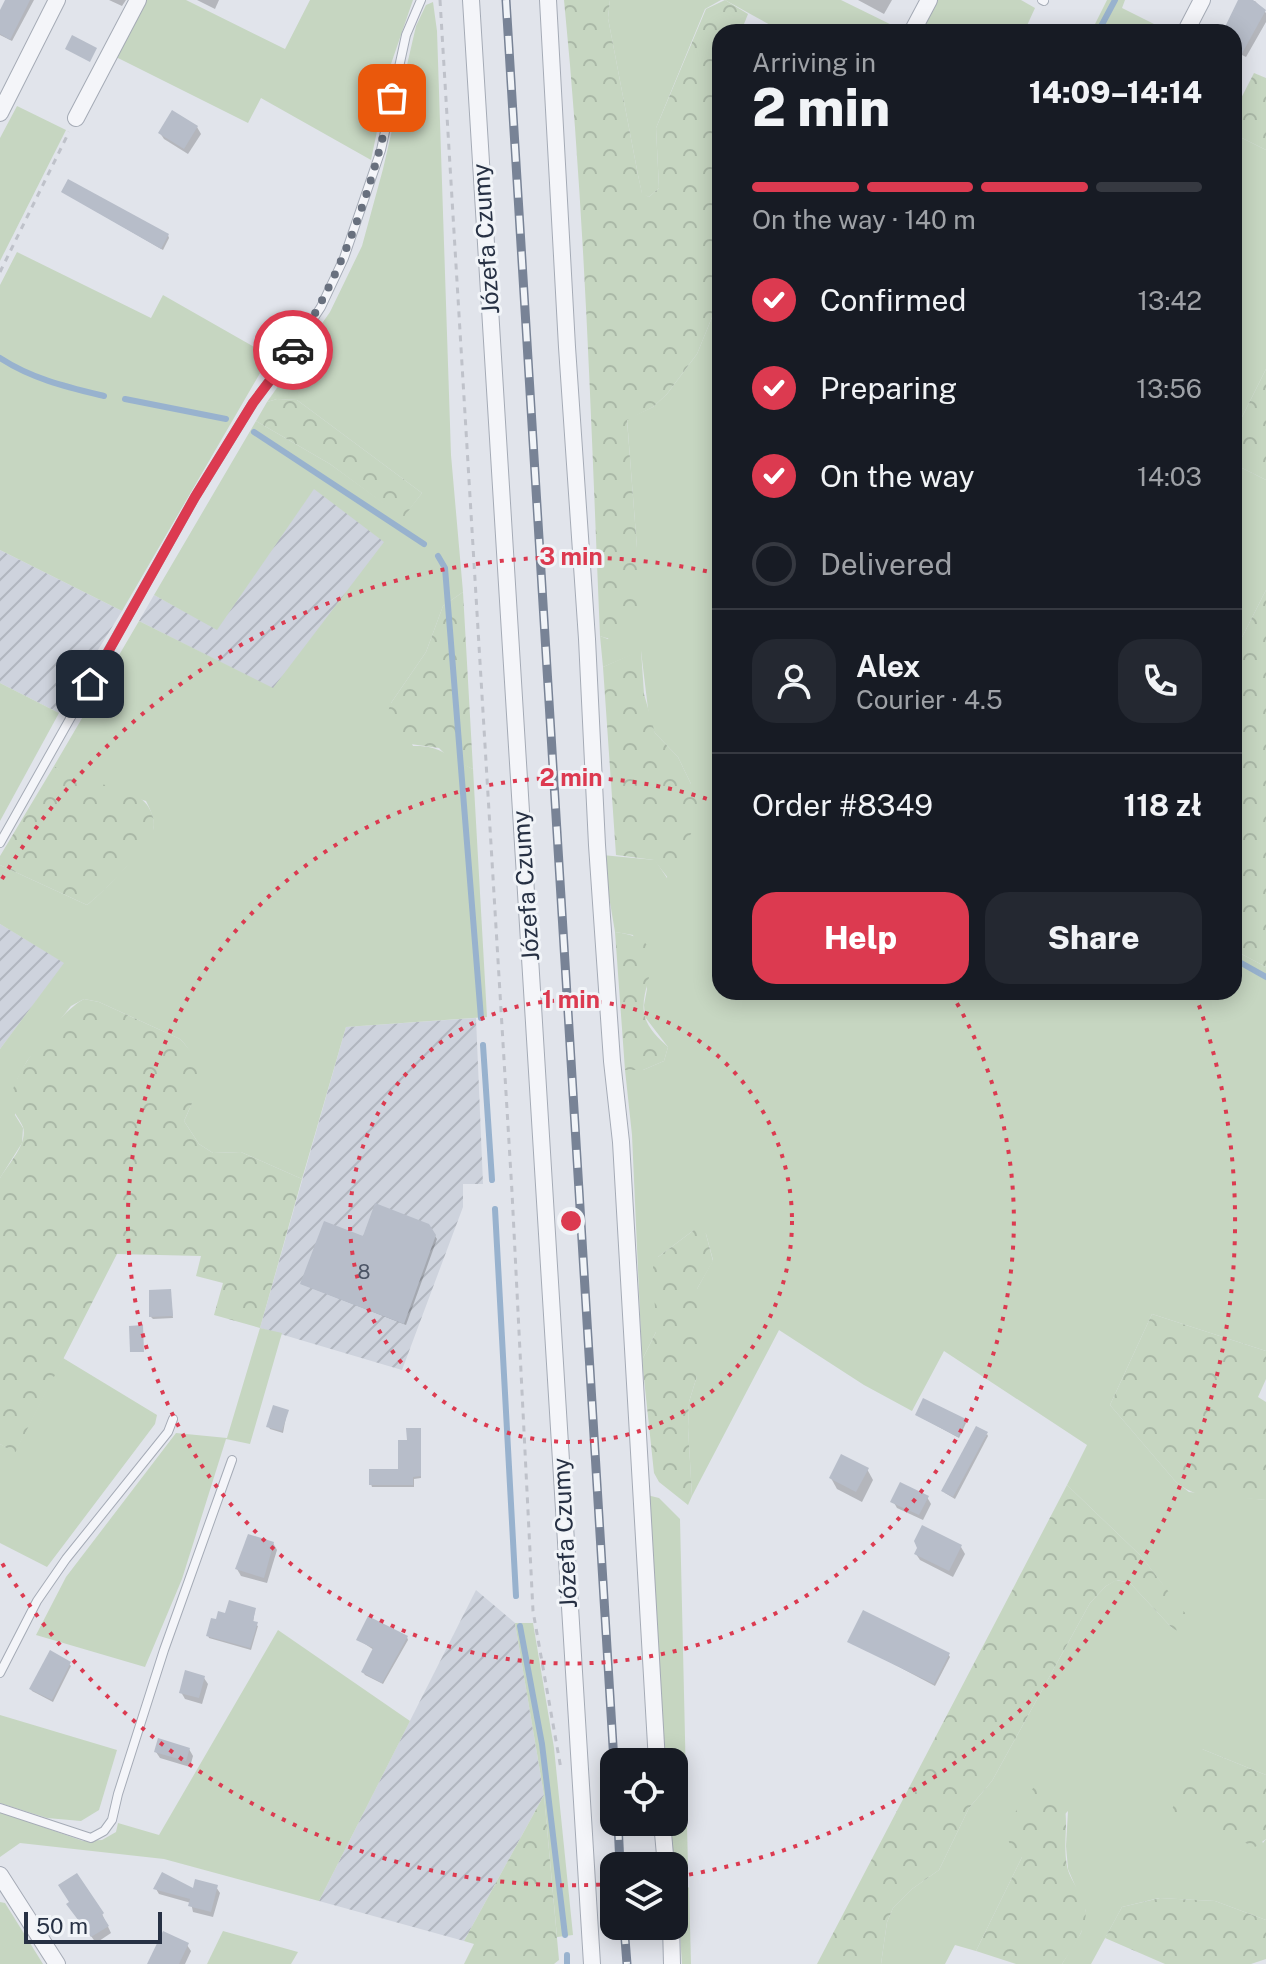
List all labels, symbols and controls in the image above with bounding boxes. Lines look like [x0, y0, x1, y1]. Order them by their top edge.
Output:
text: Arriving in [752, 47, 876, 78]
pin [358, 64, 426, 132]
text: 14:09–14:14 [1029, 74, 1202, 110]
icon: bag [370, 76, 414, 120]
text: 2 min [752, 77, 890, 138]
street label: Józefa Czumy [466, 163, 504, 315]
text: On the way · 140 m [752, 204, 976, 235]
icon: check [752, 278, 796, 322]
text: Confirmed [820, 282, 966, 318]
text: 13:42 [1138, 285, 1202, 316]
courier [253, 310, 333, 390]
icon: car [271, 328, 315, 372]
icon: check [752, 366, 796, 410]
text: Preparing [820, 370, 957, 406]
text: 13:56 [1136, 373, 1202, 404]
icon: check [752, 454, 796, 498]
text: On the way [820, 458, 974, 494]
text: 14:03 [1137, 461, 1202, 492]
text: 3 min [539, 542, 603, 570]
text: Delivered [820, 546, 952, 582]
button: person [752, 639, 836, 723]
button: phone [1118, 639, 1202, 723]
text: Alex [856, 648, 920, 684]
pin [56, 650, 124, 718]
icon: home [68, 662, 112, 706]
text: Courier · 4.5 [856, 684, 1003, 715]
text: 2 min [540, 763, 602, 791]
text: Order #8349 [752, 787, 933, 823]
text: 118 zł [1123, 787, 1202, 823]
street label: Józefa Czumy [506, 810, 544, 962]
button: Help [752, 892, 969, 984]
button: Share [985, 892, 1202, 984]
text: 1 min [542, 985, 600, 1013]
centre of rings [557, 1207, 585, 1235]
house number: 8 [358, 1260, 370, 1284]
street label: Józefa Czumy [546, 1457, 582, 1609]
map controls [600, 1748, 688, 1940]
button: locate [600, 1748, 688, 1836]
button: layers [600, 1852, 688, 1940]
scale bar [24, 1908, 162, 1944]
text: 50 m [36, 1913, 88, 1939]

